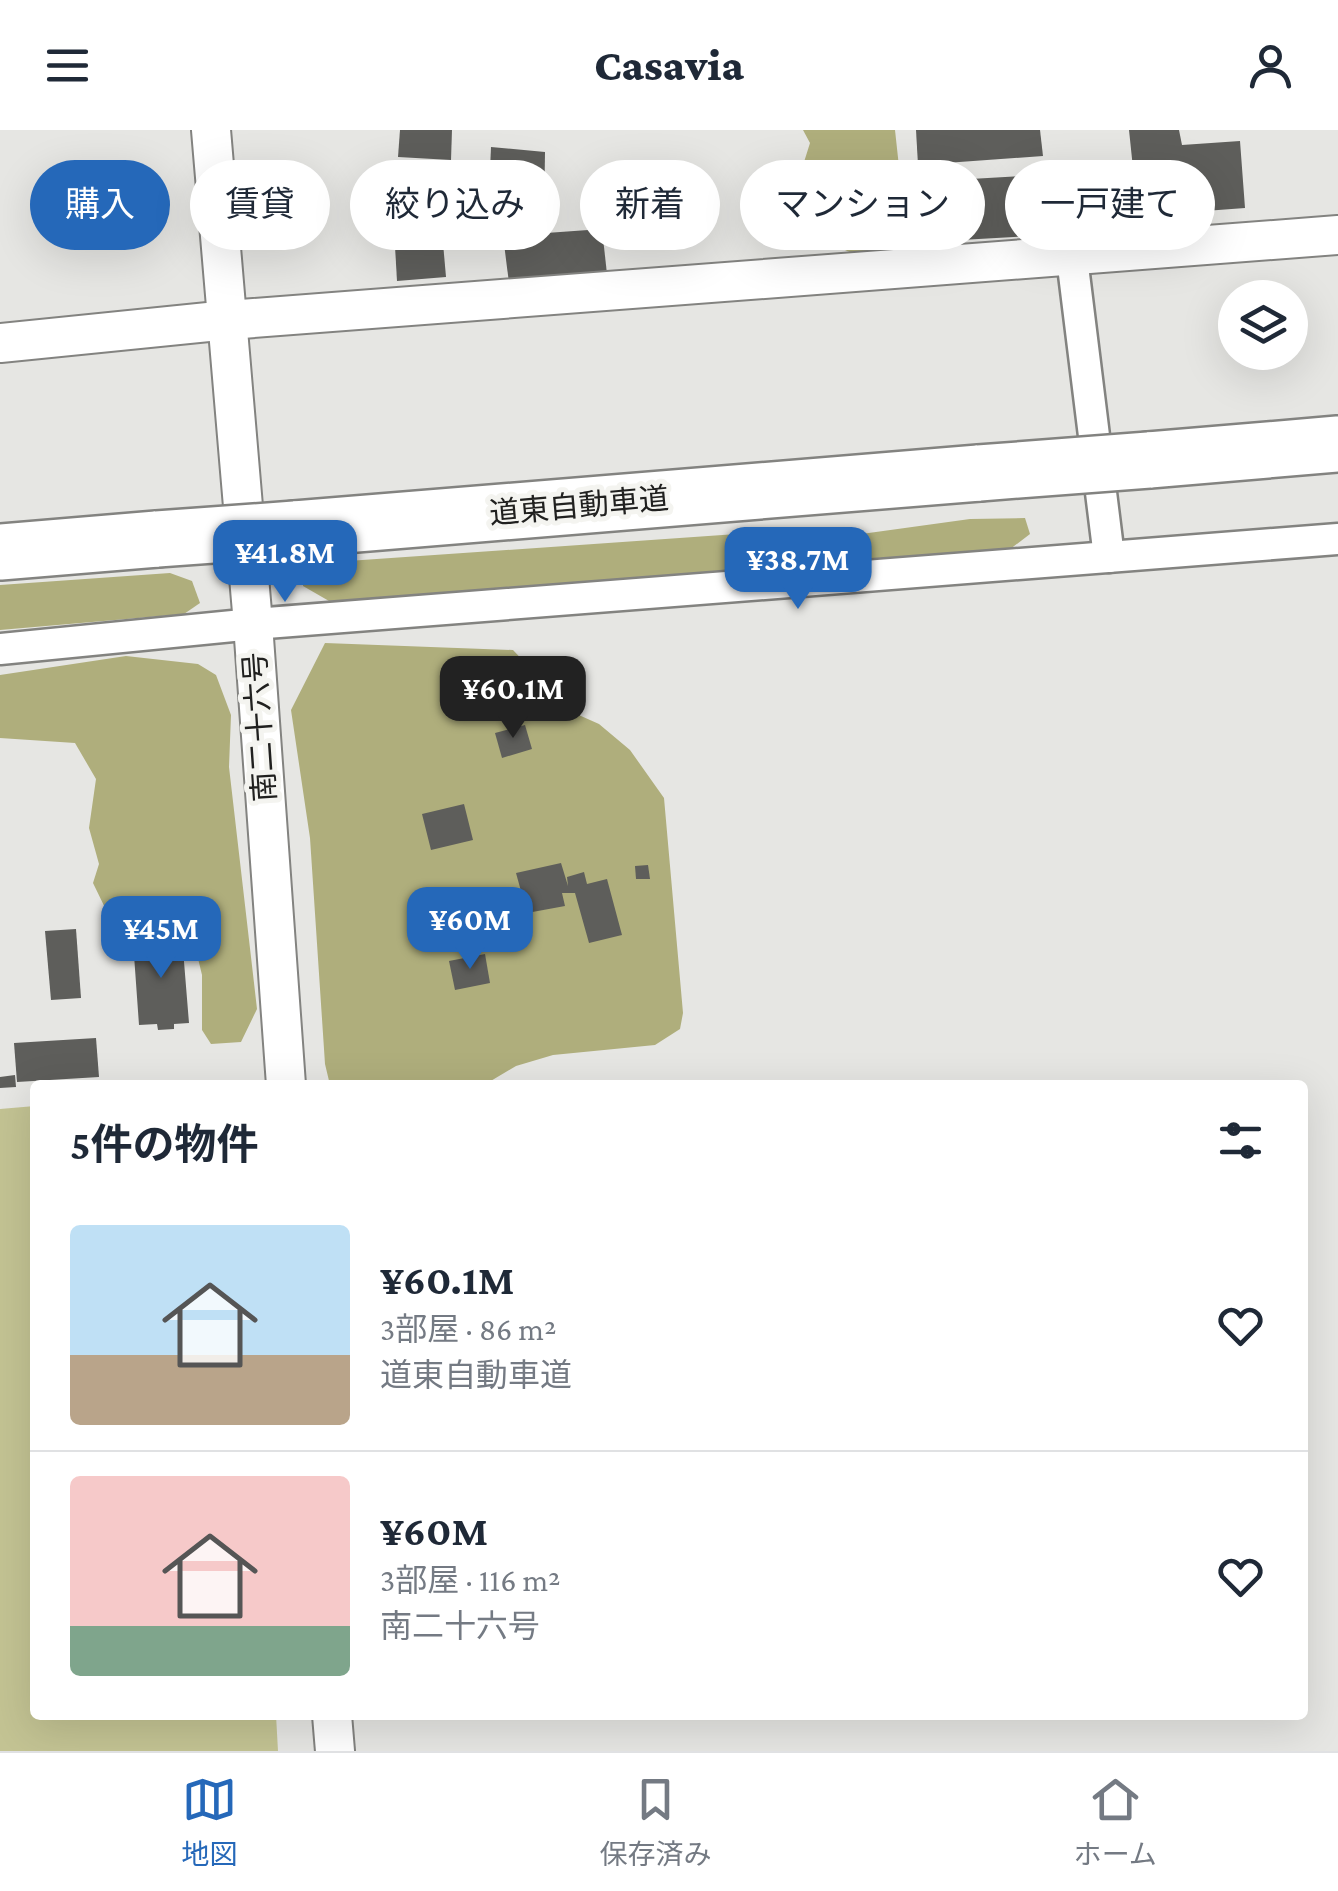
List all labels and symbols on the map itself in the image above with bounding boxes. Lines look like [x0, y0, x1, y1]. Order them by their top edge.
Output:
street label: 道東自動車道 [488, 481, 670, 530]
pin: ¥41.8M [204, 520, 366, 605]
pin: ¥38.7M [717, 527, 879, 612]
street label: 南二十六号 [238, 651, 281, 803]
pin: ¥60.1M [432, 656, 594, 741]
pin: ¥60M [411, 887, 529, 972]
pin: ¥45M [102, 896, 220, 981]

